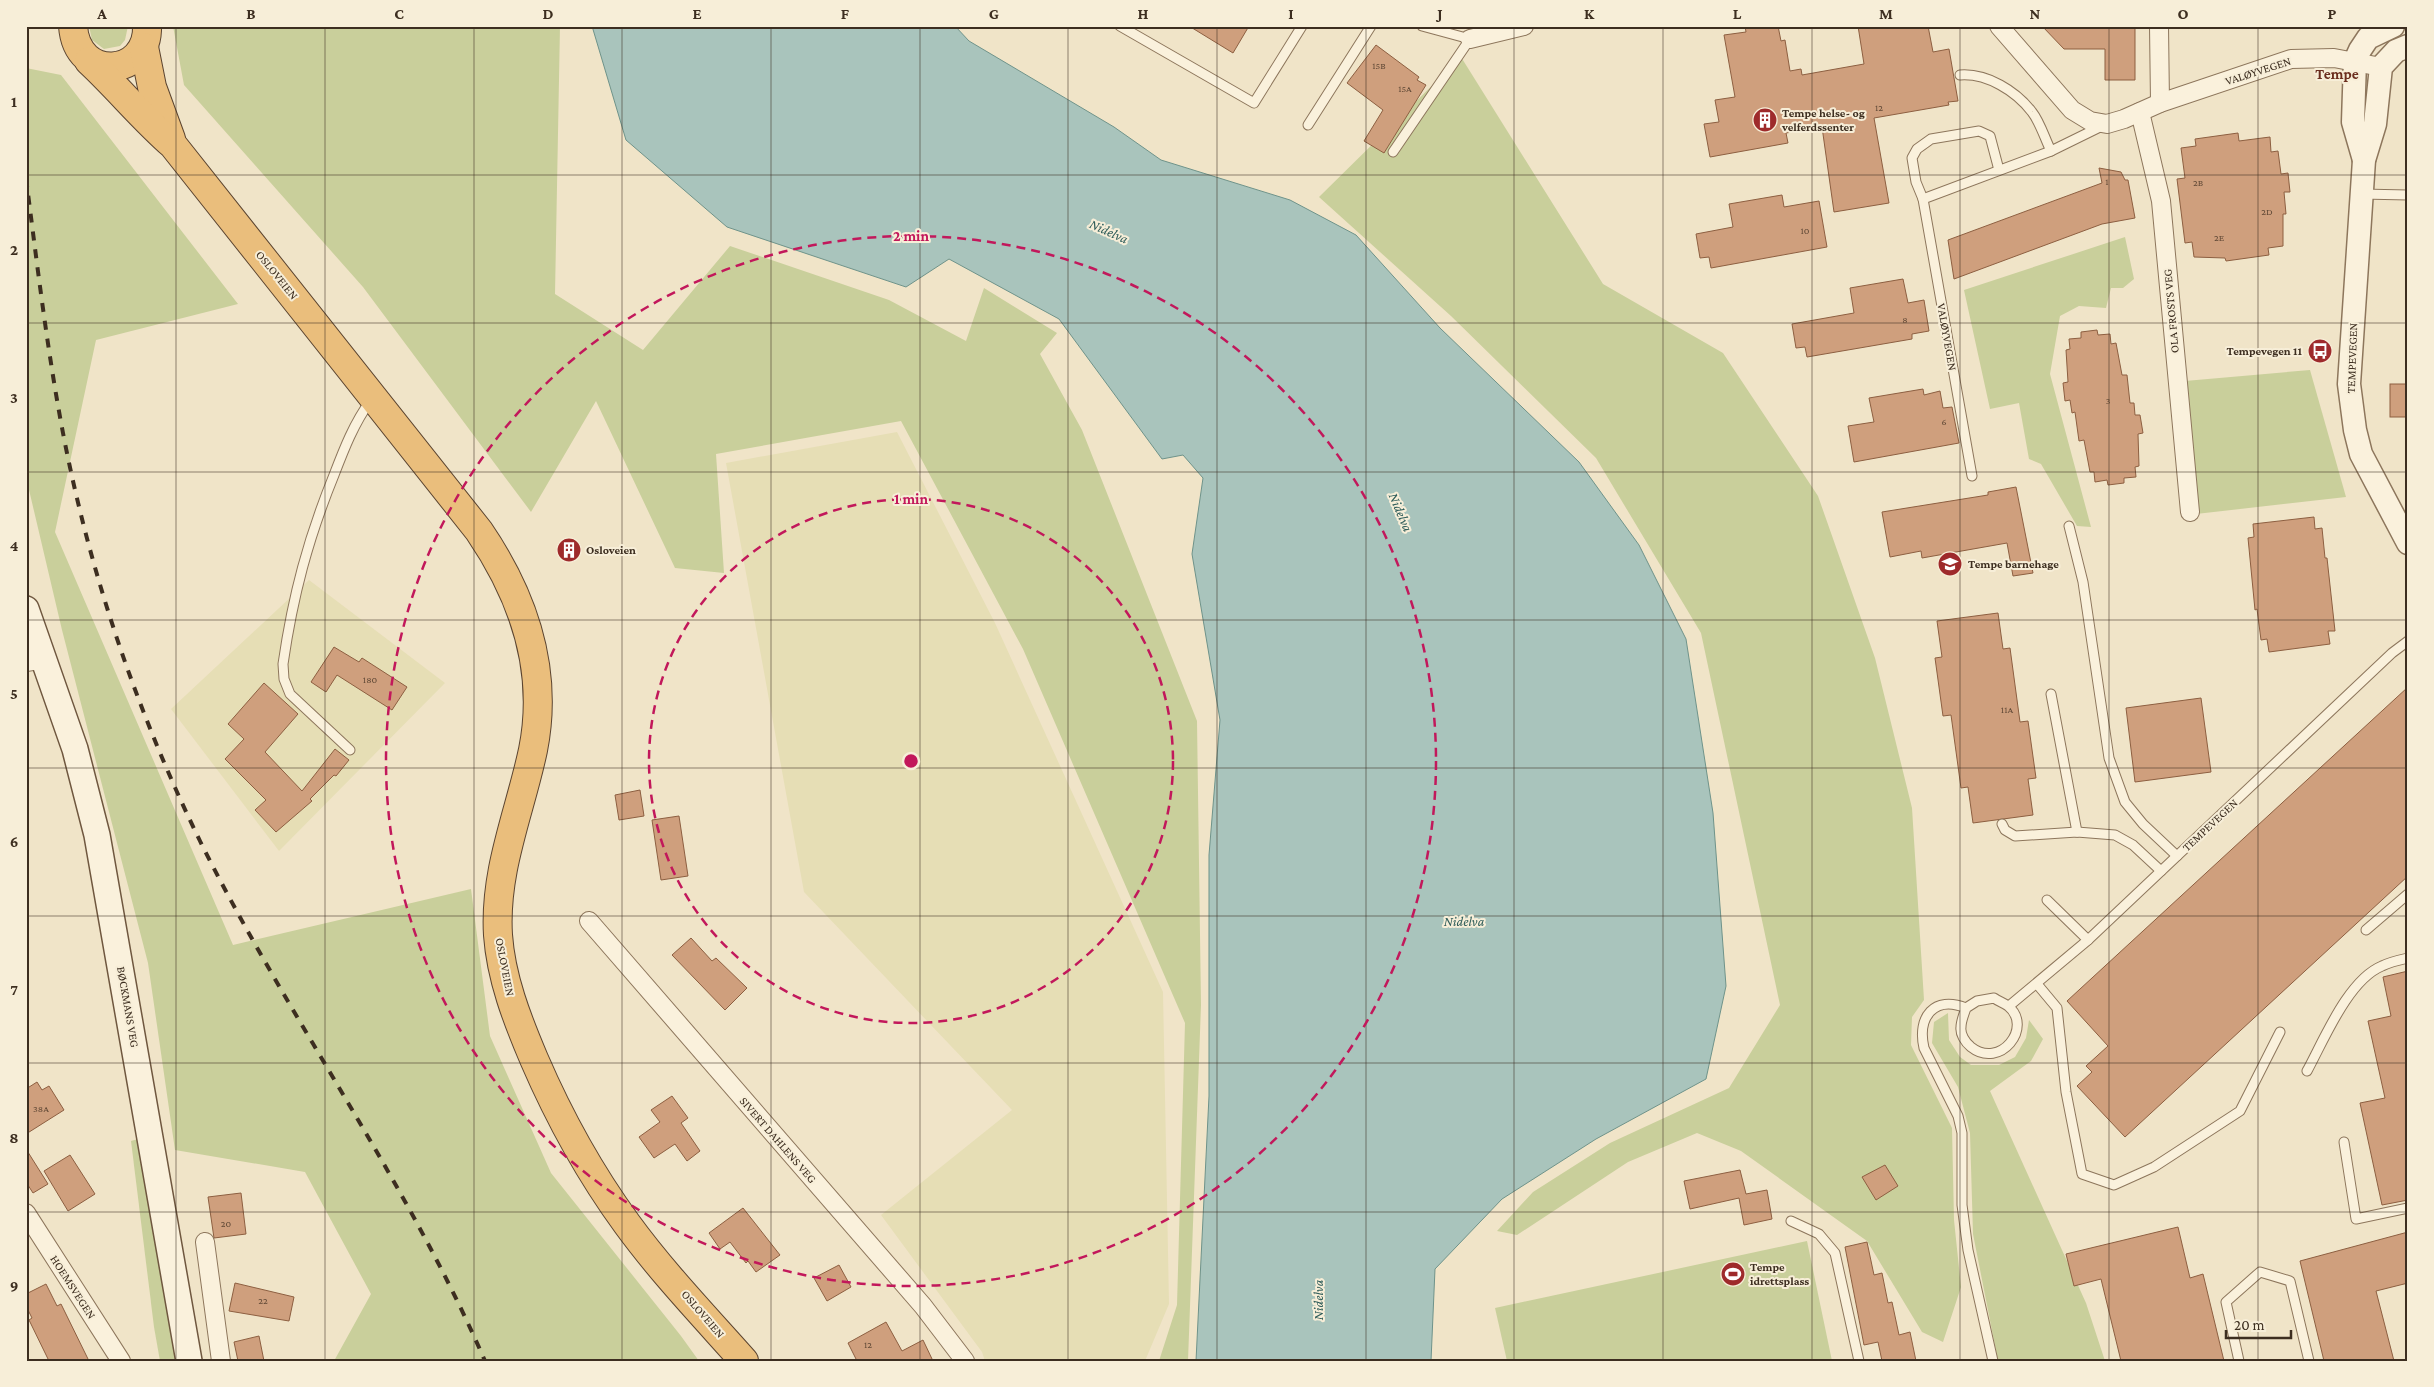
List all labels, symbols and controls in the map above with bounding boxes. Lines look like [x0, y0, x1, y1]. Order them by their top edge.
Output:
text: A [96, 5, 107, 22]
text: B [246, 5, 256, 22]
text: C [394, 5, 404, 22]
text: D [542, 5, 554, 22]
text: E [692, 5, 702, 22]
text: F [841, 5, 850, 22]
text: G [989, 5, 999, 22]
text: H [1138, 5, 1149, 22]
text: I [1288, 5, 1294, 22]
text: J [1435, 5, 1443, 22]
text: K [1584, 5, 1595, 22]
text: L [1733, 5, 1742, 22]
text: M [1879, 5, 1893, 22]
text: N [2030, 5, 2041, 22]
text: O [2177, 5, 2189, 22]
text: P [2328, 5, 2337, 22]
street label: VALØYVEGEN [2223, 54, 2293, 88]
house number: 15B [1372, 60, 1386, 71]
district label: Tempe [2315, 66, 2359, 82]
house number: 15A [1398, 83, 1412, 94]
text: 1 [11, 93, 17, 110]
house number: 12 [1875, 102, 1883, 113]
place label: Tempe helse- og velferdssenter [1781, 106, 1865, 134]
building icon: Tempe helse- og velferdssenter [1752, 107, 1778, 133]
house number: 1 [2105, 176, 2109, 187]
house number: 2B [2193, 177, 2204, 188]
house number: 2D [2261, 206, 2273, 217]
water label: Nidelva [1087, 215, 1131, 247]
house number: 10 [1801, 225, 1810, 236]
text: 2 min [893, 228, 929, 244]
house number: 2E [2214, 232, 2225, 243]
text: 2 [10, 241, 18, 258]
street label: OSLOVEIEN [253, 248, 301, 302]
street label: OLA FROSTS VEG [2160, 268, 2182, 354]
street label: VALØYVEGEN [1934, 302, 1960, 372]
house number: 8 [1902, 314, 1908, 325]
street label: TEMPEVEGEN [2344, 322, 2360, 394]
bus stop icon: Tempevegen 11 [2307, 338, 2333, 364]
place label: Tempevegen 11 [2226, 344, 2303, 358]
text: 3 [10, 389, 18, 406]
house number: 3 [2106, 395, 2111, 406]
house number: 6 [1941, 416, 1947, 427]
water label: Nidelva [1386, 490, 1416, 534]
text: 1 min [894, 491, 928, 507]
text: 4 [10, 537, 19, 554]
building icon: Osloveien [556, 537, 582, 563]
place label: Osloveien [586, 543, 636, 557]
school or university icon: Tempe barnehage [1937, 551, 1963, 577]
place label: Tempe barnehage [1968, 557, 2059, 571]
house number: 180 [363, 674, 378, 685]
text: 5 [10, 685, 18, 702]
house number: 11A [2001, 704, 2013, 715]
centre of rings [902, 752, 920, 770]
street label: TEMPEVEGEN [2179, 796, 2241, 854]
text: 6 [10, 833, 18, 850]
water label: Nidelva [1444, 913, 1485, 929]
street label: OSLOVEIEN [493, 937, 518, 997]
street label: BØCKMANS VEG [114, 965, 142, 1049]
text: 7 [10, 981, 18, 998]
street label: SIVERT DAHLENS VEG [737, 1094, 819, 1186]
house number: 38A [33, 1103, 49, 1114]
text: 8 [9, 1129, 19, 1146]
house number: 20 [221, 1218, 232, 1229]
street label: HOEMSVEGEN [47, 1252, 99, 1322]
place label: Tempe idrettsplass [1750, 1260, 1809, 1288]
sports icon: Tempe idrettsplass [1720, 1261, 1746, 1287]
text: 9 [10, 1277, 18, 1294]
water label: Nidelva [1310, 1279, 1326, 1320]
street label: OSLOVEIEN [678, 1287, 728, 1341]
house number: 22 [258, 1295, 268, 1306]
scale bar [2226, 1307, 2292, 1339]
text: 20 m [2234, 1317, 2265, 1333]
house number: 12 [864, 1339, 872, 1350]

